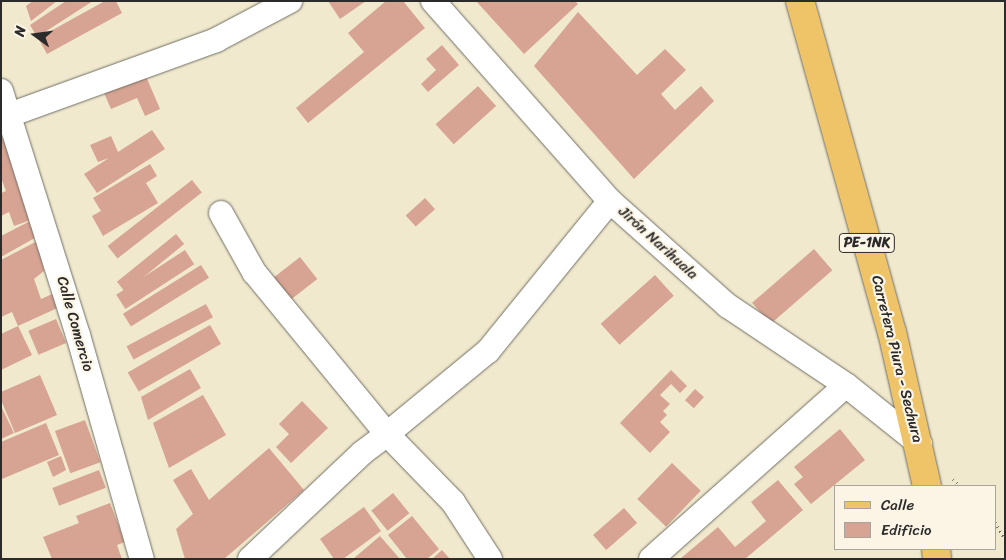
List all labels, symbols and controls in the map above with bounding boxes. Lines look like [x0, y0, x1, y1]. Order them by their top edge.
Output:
north arrow [10, 10, 60, 60]
text: N [7, 24, 33, 39]
street label: Jirón Narihuala [615, 203, 701, 283]
road number: PE-1NK [838, 232, 896, 254]
street label: Calle Comercio [53, 274, 97, 374]
street label: Carretera Piura - Sechura [868, 274, 926, 444]
legend [834, 485, 996, 550]
text: Calle [881, 492, 914, 518]
text: Edificio [881, 517, 932, 543]

